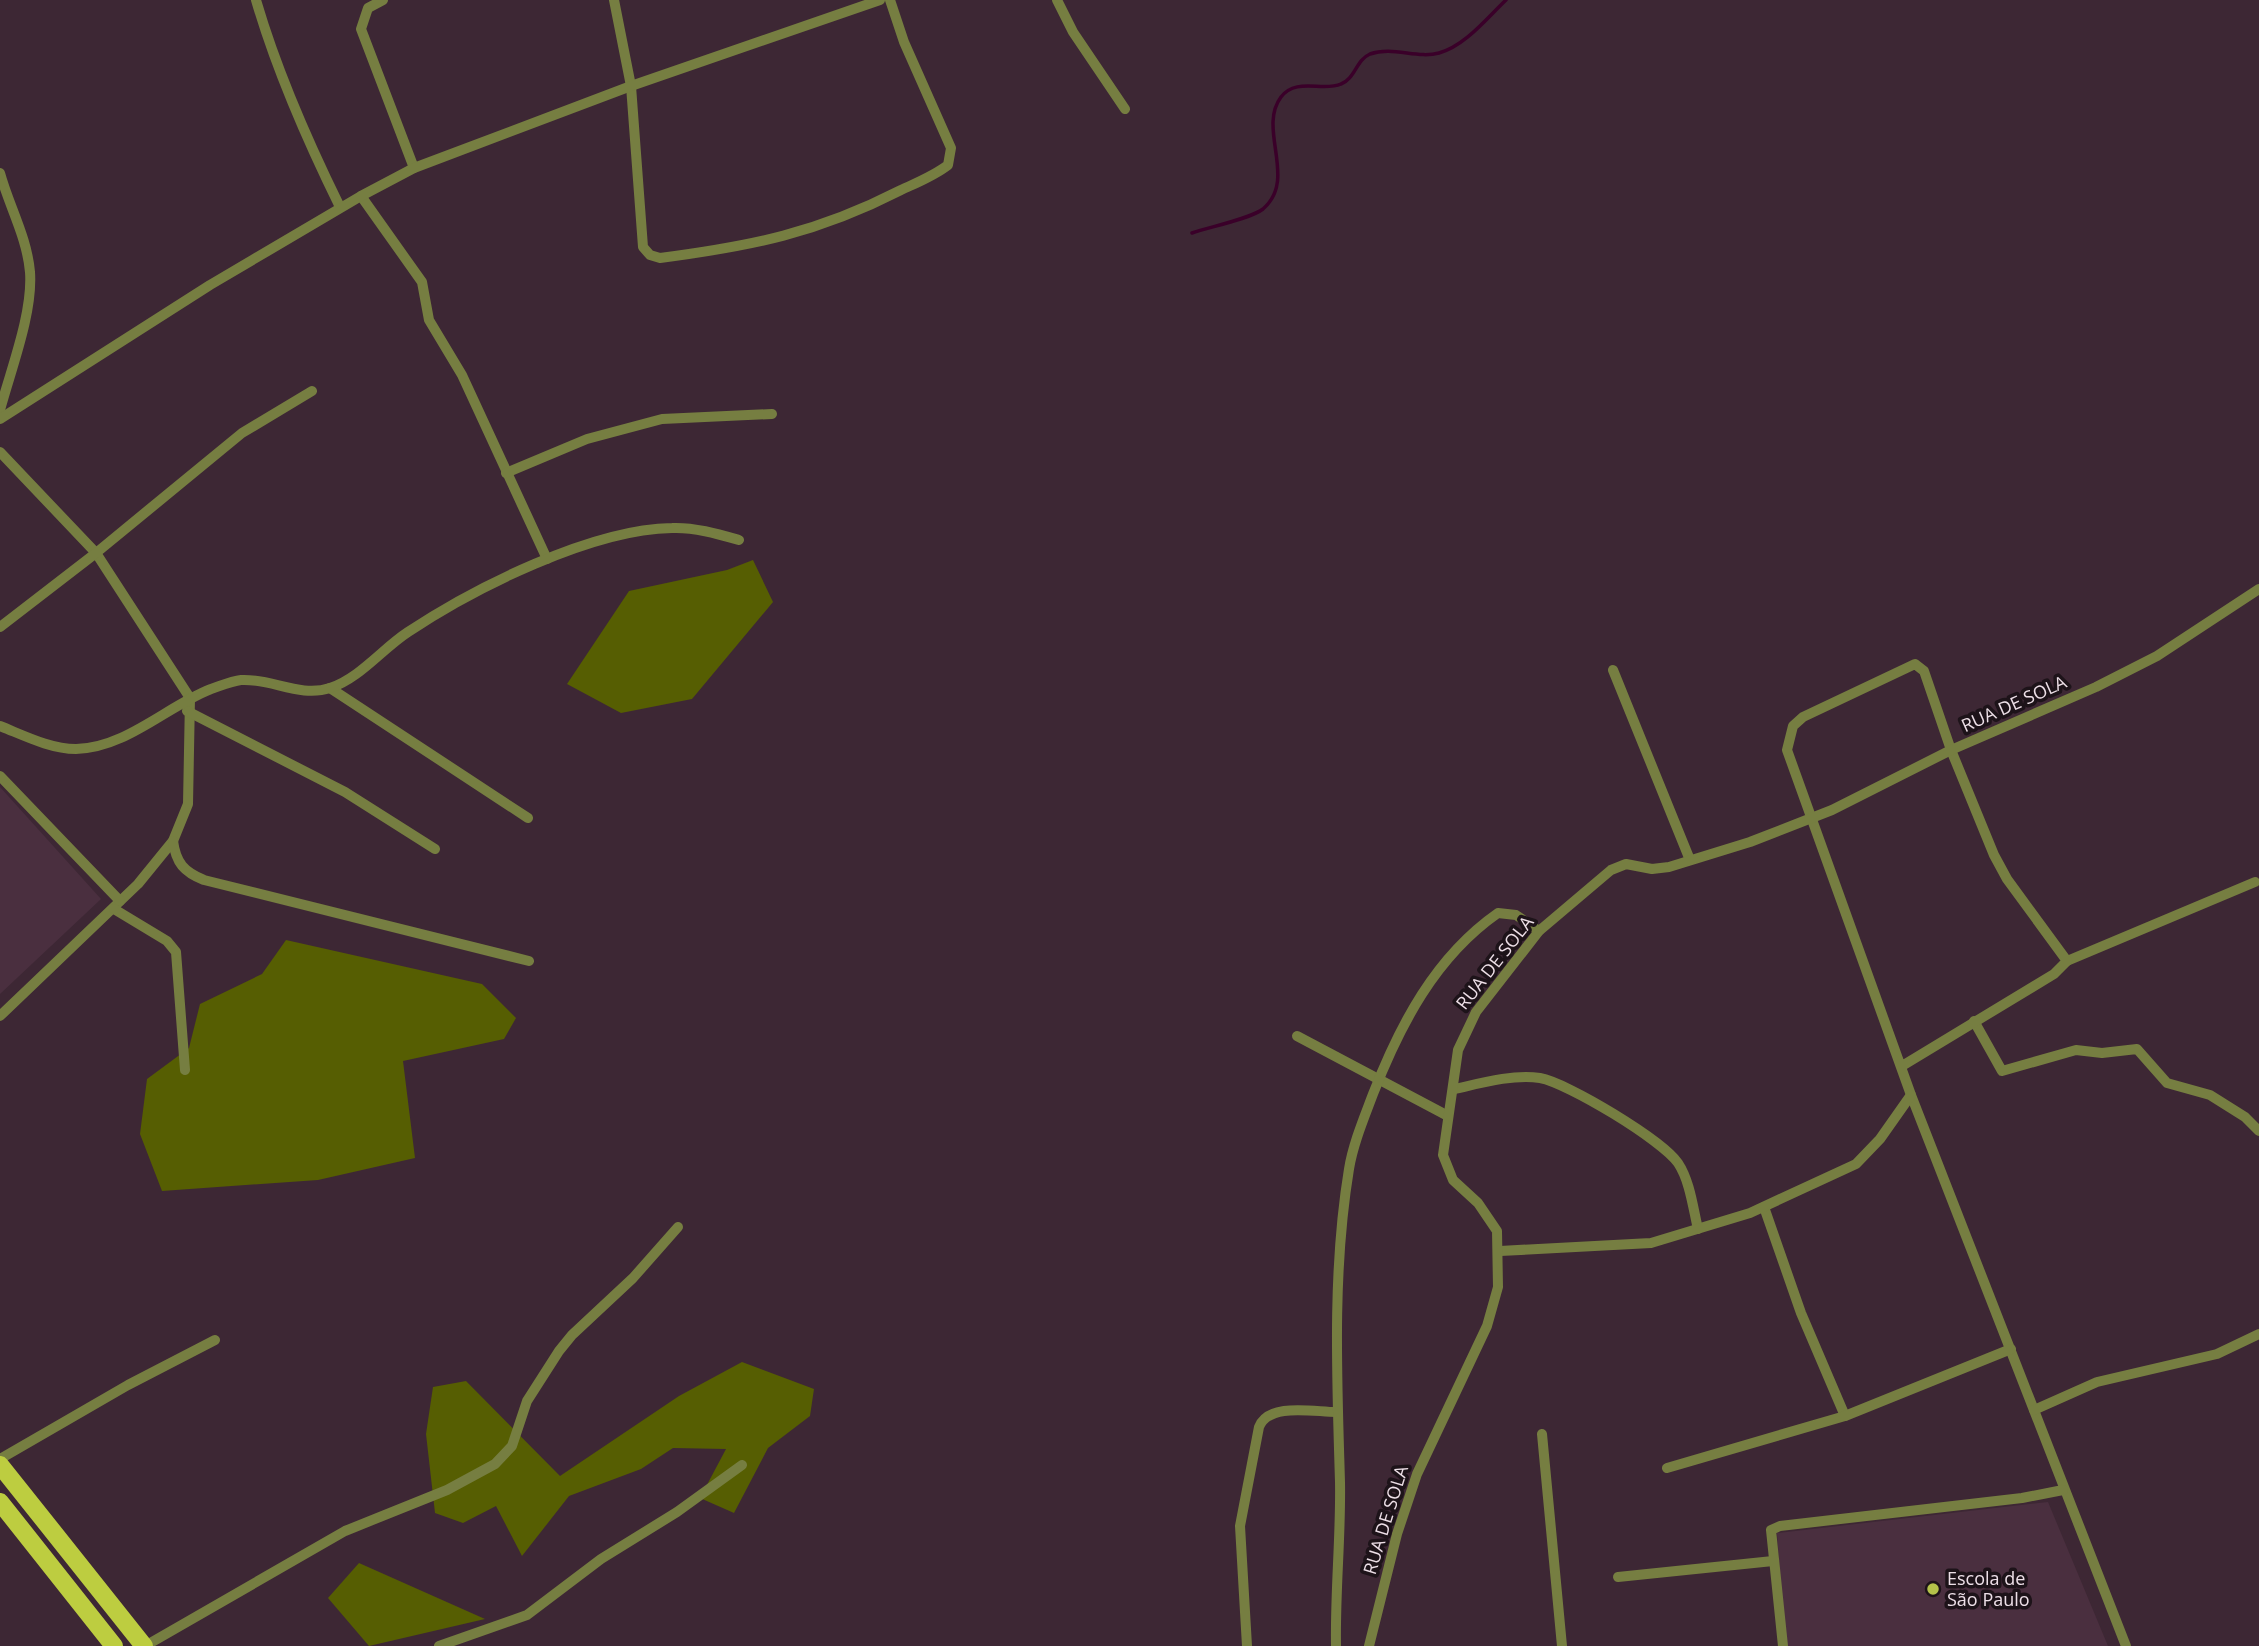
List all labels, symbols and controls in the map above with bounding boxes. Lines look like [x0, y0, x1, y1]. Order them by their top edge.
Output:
street label: RUA DE SOLA [1957, 669, 2071, 737]
street label: RUA DE SOLA [1450, 910, 1539, 1014]
street label: RUA DE SOLA [1357, 1462, 1413, 1577]
place label: Escola de São Paulo [1947, 1566, 2030, 1611]
marker: Escola de São Paulo [1925, 1581, 1941, 1597]

